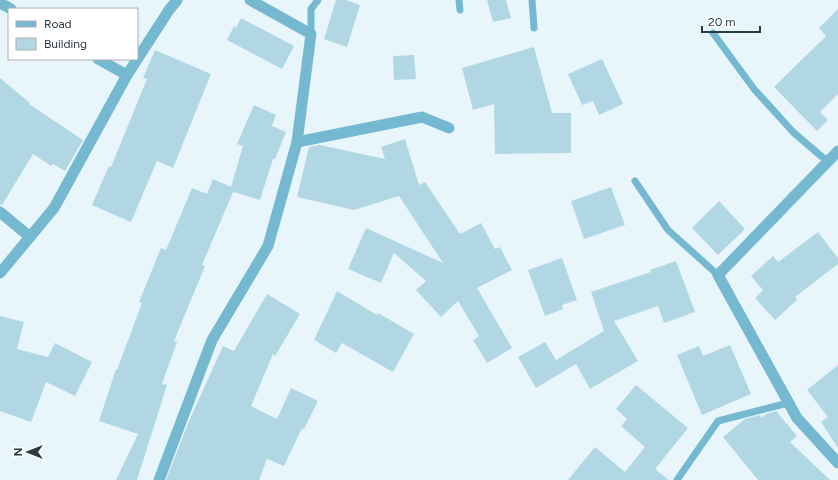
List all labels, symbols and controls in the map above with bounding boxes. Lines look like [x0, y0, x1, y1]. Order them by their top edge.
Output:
legend [8, 8, 138, 60]
scale bar [702, 8, 760, 34]
text: 20 m [708, 15, 736, 29]
text: Road [44, 17, 72, 31]
text: Building [44, 37, 87, 51]
north arrow [8, 432, 48, 472]
text: N [12, 448, 25, 456]

